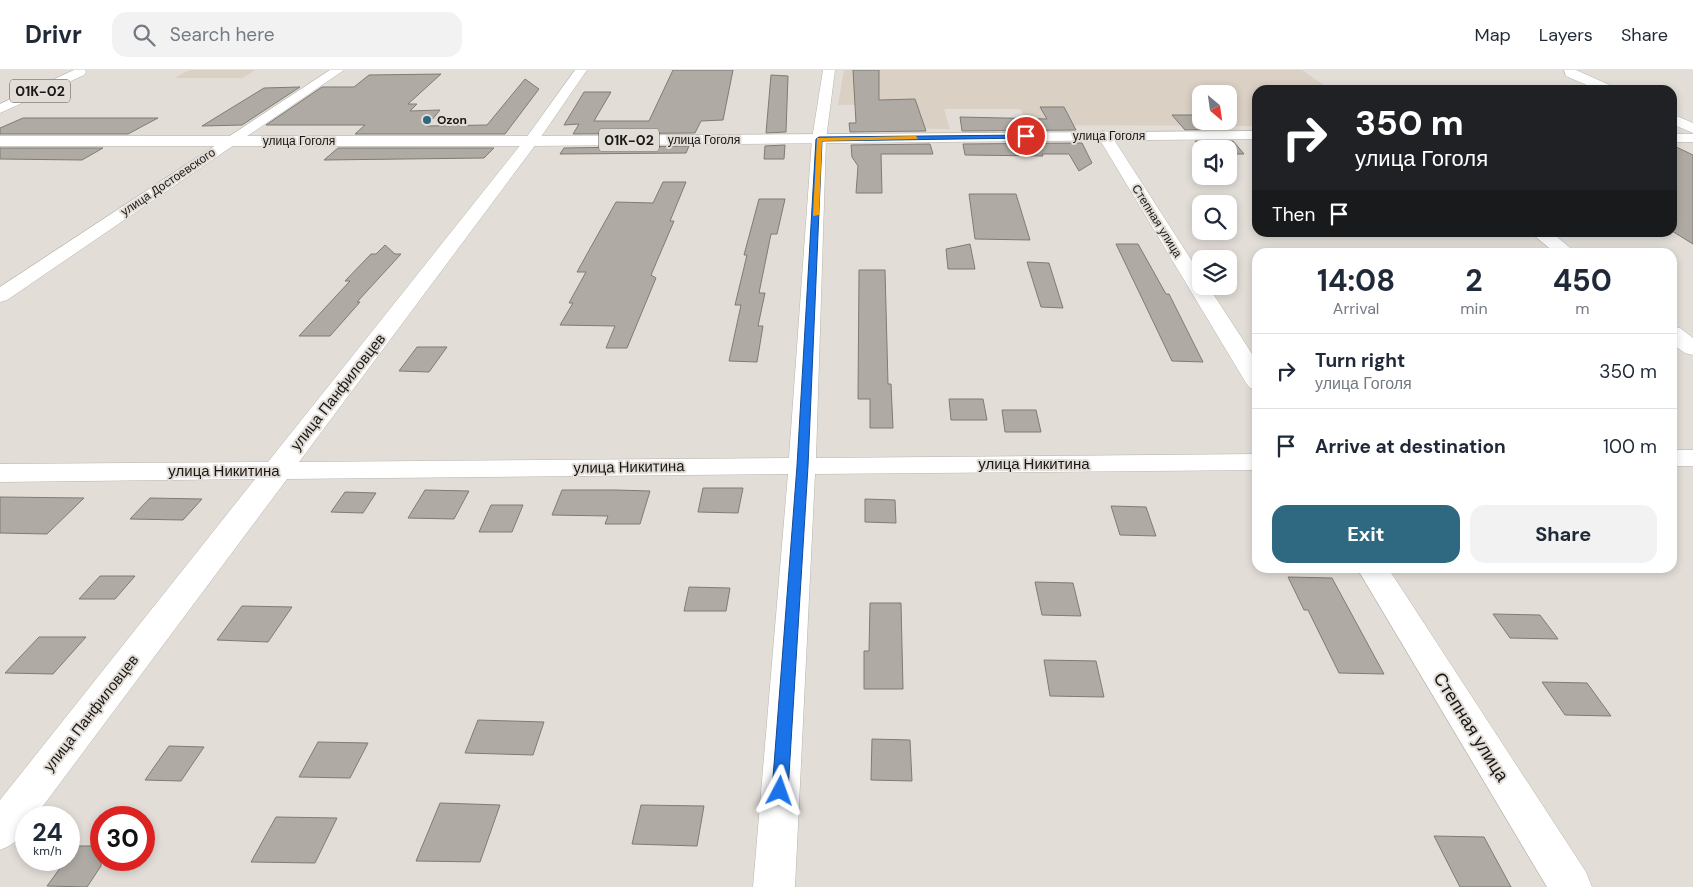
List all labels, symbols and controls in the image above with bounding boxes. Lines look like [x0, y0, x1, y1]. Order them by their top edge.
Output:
search box [112, 12, 462, 57]
text: Drivr [25, 19, 82, 50]
icon: search [130, 21, 158, 49]
text: Search here [170, 22, 275, 47]
text: Map [1475, 23, 1511, 47]
text: Layers [1539, 23, 1593, 47]
text: Share [1621, 23, 1668, 47]
road number: 01К-02 [10, 80, 70, 102]
north arrow [1192, 85, 1238, 130]
map controls [1192, 85, 1237, 295]
text: 350 m [1355, 100, 1464, 146]
icon: right [1272, 105, 1337, 170]
place label: Ozon [437, 112, 467, 128]
marker: Ozon [421, 114, 433, 126]
pin [1005, 115, 1047, 157]
icon: arrive [1012, 122, 1040, 150]
road number: 01К-02 [599, 128, 659, 152]
street label: улица Гоголя [1073, 128, 1145, 144]
street label: улица Гоголя [668, 132, 740, 148]
street label: улица Гоголя [263, 133, 335, 149]
button: sound [1192, 140, 1237, 185]
street label: улица Достоевского [118, 144, 219, 220]
text: улица Гоголя [1355, 144, 1488, 173]
street label: Степная улица [1128, 181, 1186, 261]
button: search [1192, 195, 1237, 240]
icon: arrive [1325, 200, 1353, 228]
text: Then [1272, 202, 1315, 227]
button: layers [1192, 250, 1237, 295]
text: 14:08 [1317, 261, 1395, 300]
text: 2 [1465, 261, 1483, 300]
text: 450 [1553, 261, 1612, 300]
text: Arrival [1333, 298, 1379, 319]
text: min [1460, 298, 1488, 319]
text: m [1575, 298, 1589, 319]
street label: улица Панфиловцев [286, 329, 390, 455]
text: Turn right [1315, 348, 1405, 373]
icon: right [1272, 357, 1300, 385]
text: 350 m [1599, 359, 1657, 384]
text: улица Гоголя [1315, 373, 1412, 394]
icon: arrive [1272, 432, 1300, 460]
text: Arrive at destination [1315, 434, 1506, 459]
text: 100 m [1603, 434, 1657, 459]
street label: улица Никитина [978, 454, 1090, 474]
street label: улица Никитина [573, 456, 685, 478]
street label: улица Никитина [168, 461, 280, 481]
button: Exit [1272, 505, 1460, 563]
button: Share [1470, 505, 1657, 563]
street label: улица Панфиловцев [39, 650, 143, 776]
street label: Степная улица [1428, 668, 1515, 787]
position arrow [753, 764, 805, 816]
speed limit sign: 30 [90, 806, 155, 871]
text: 24 [32, 816, 63, 849]
text: km/h [33, 843, 62, 859]

